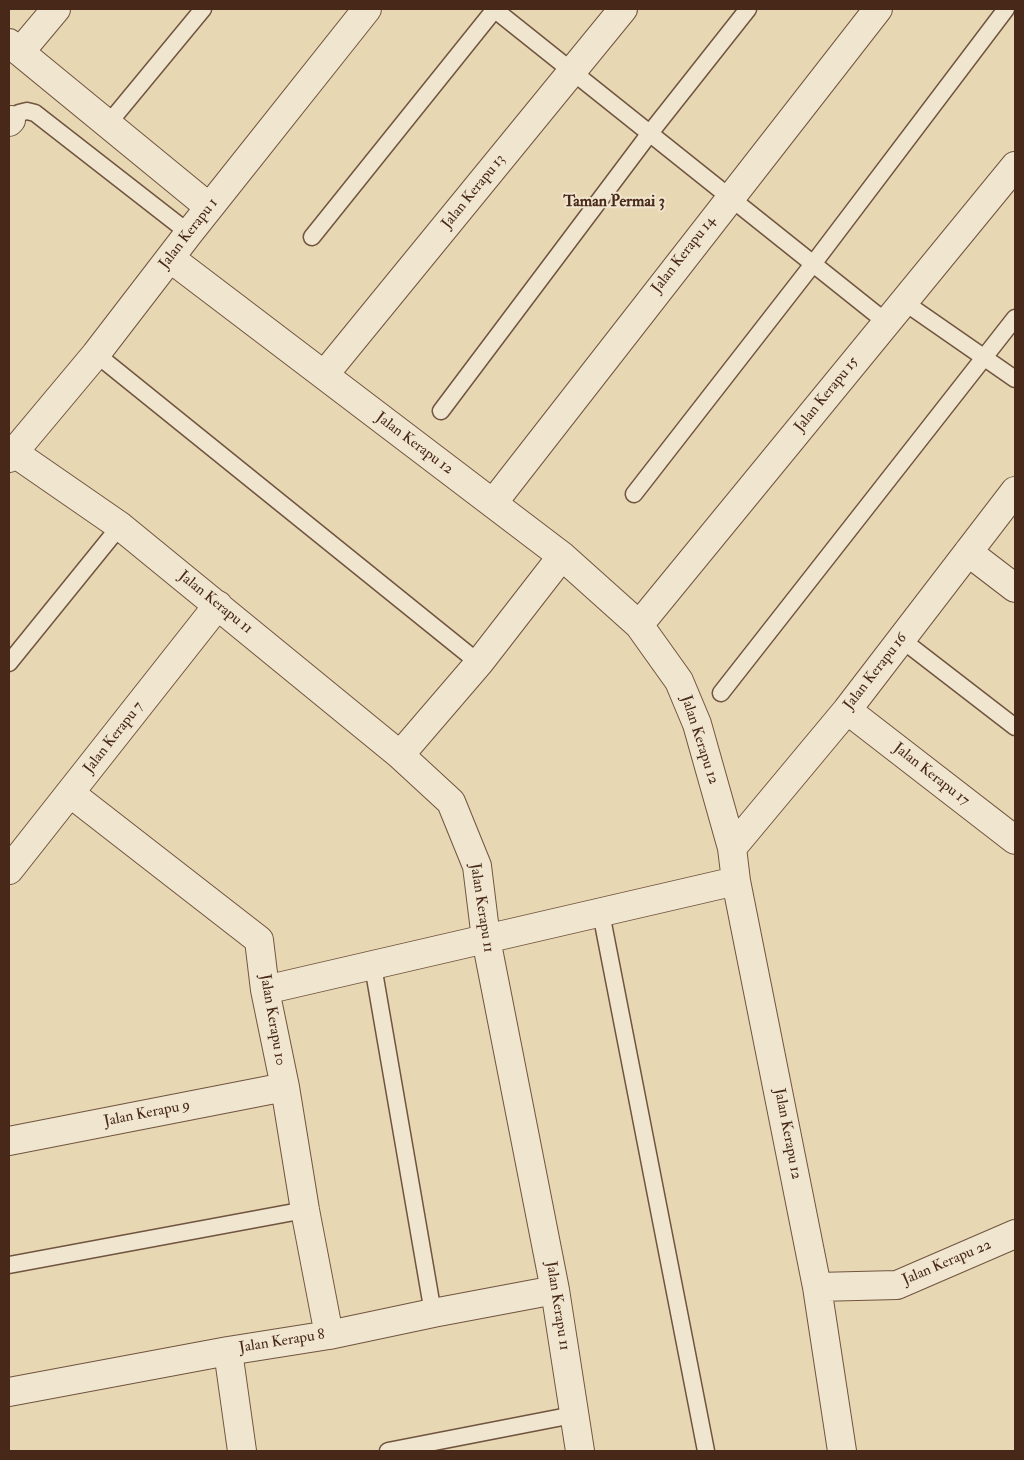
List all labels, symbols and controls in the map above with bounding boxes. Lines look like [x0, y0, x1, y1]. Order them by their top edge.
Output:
street label: Jalan Kerapu 13 [438, 151, 510, 233]
district label: Taman Permai 3 [563, 193, 665, 213]
street label: Jalan Kerapu 1 [156, 195, 222, 273]
street label: Jalan Kerapu 14 [648, 213, 720, 297]
street label: Jalan Kerapu 15 [791, 354, 863, 436]
street label: Jalan Kerapu 12 [372, 409, 456, 479]
street label: Jalan Kerapu 11 [174, 568, 256, 638]
street label: Jalan Kerapu 16 [840, 630, 912, 714]
street label: Jalan Kerapu 12 [676, 693, 722, 787]
street label: Jalan Kerapu 7 [80, 698, 148, 778]
street label: Jalan Kerapu 17 [889, 740, 973, 810]
street label: Jalan Kerapu 11 [465, 862, 497, 954]
street label: Jalan Kerapu 10 [255, 973, 289, 1067]
street label: Jalan Kerapu 12 [769, 1087, 805, 1181]
street label: Jalan Kerapu 9 [102, 1097, 192, 1131]
street label: Jalan Kerapu 22 [900, 1236, 994, 1290]
street label: Jalan Kerapu 11 [541, 1260, 573, 1352]
street label: Jalan Kerapu 8 [238, 1326, 326, 1358]

